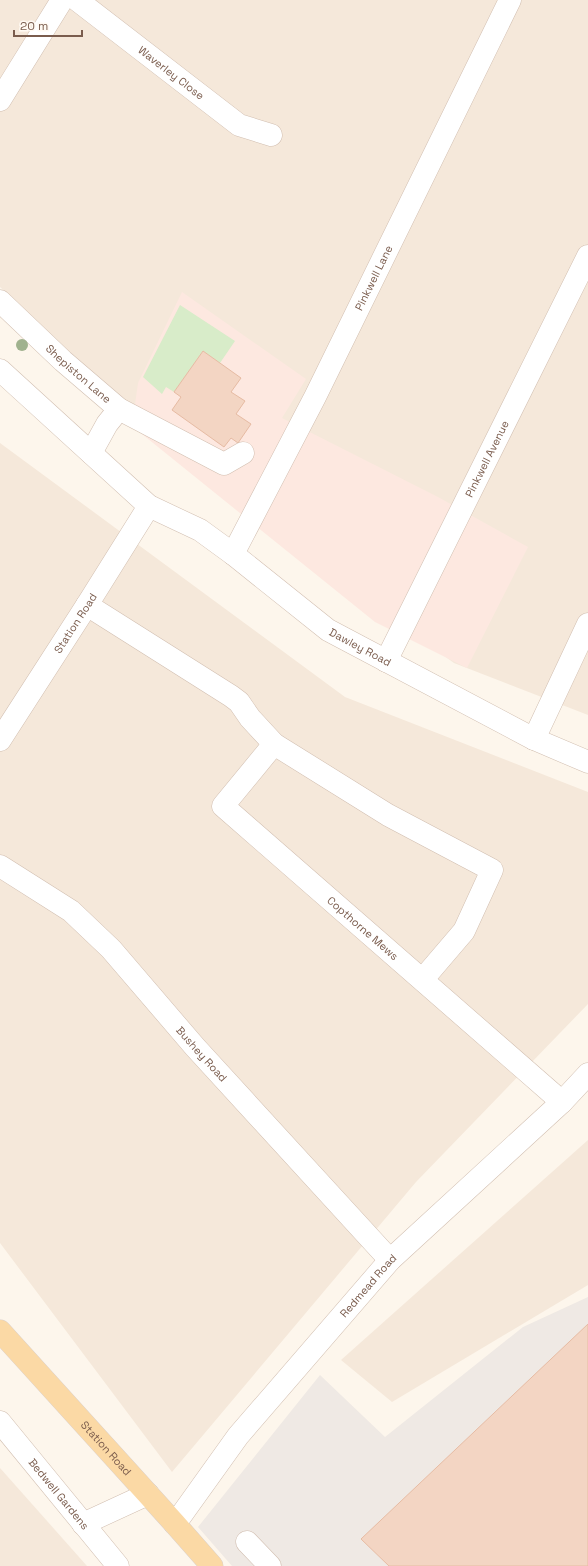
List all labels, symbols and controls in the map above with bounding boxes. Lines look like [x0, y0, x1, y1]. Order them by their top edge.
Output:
scale bar [14, 12, 82, 38]
text: 20 m [20, 18, 48, 34]
street label: Waverley Close [135, 43, 207, 103]
street label: Pinkwell Lane [352, 243, 396, 313]
street label: Shepiston Lane [43, 341, 114, 406]
street label: Pinkwell Avenue [462, 418, 512, 500]
street label: Station Road [51, 590, 100, 656]
street label: Dawley Road [327, 625, 394, 669]
street label: Copthorne Mews [324, 893, 402, 963]
street label: Bushey Road [173, 1023, 230, 1085]
street label: Redmead Road [337, 1251, 399, 1320]
street label: Station Road [78, 1418, 134, 1478]
street label: Bedwell Gardens [26, 1455, 92, 1533]

